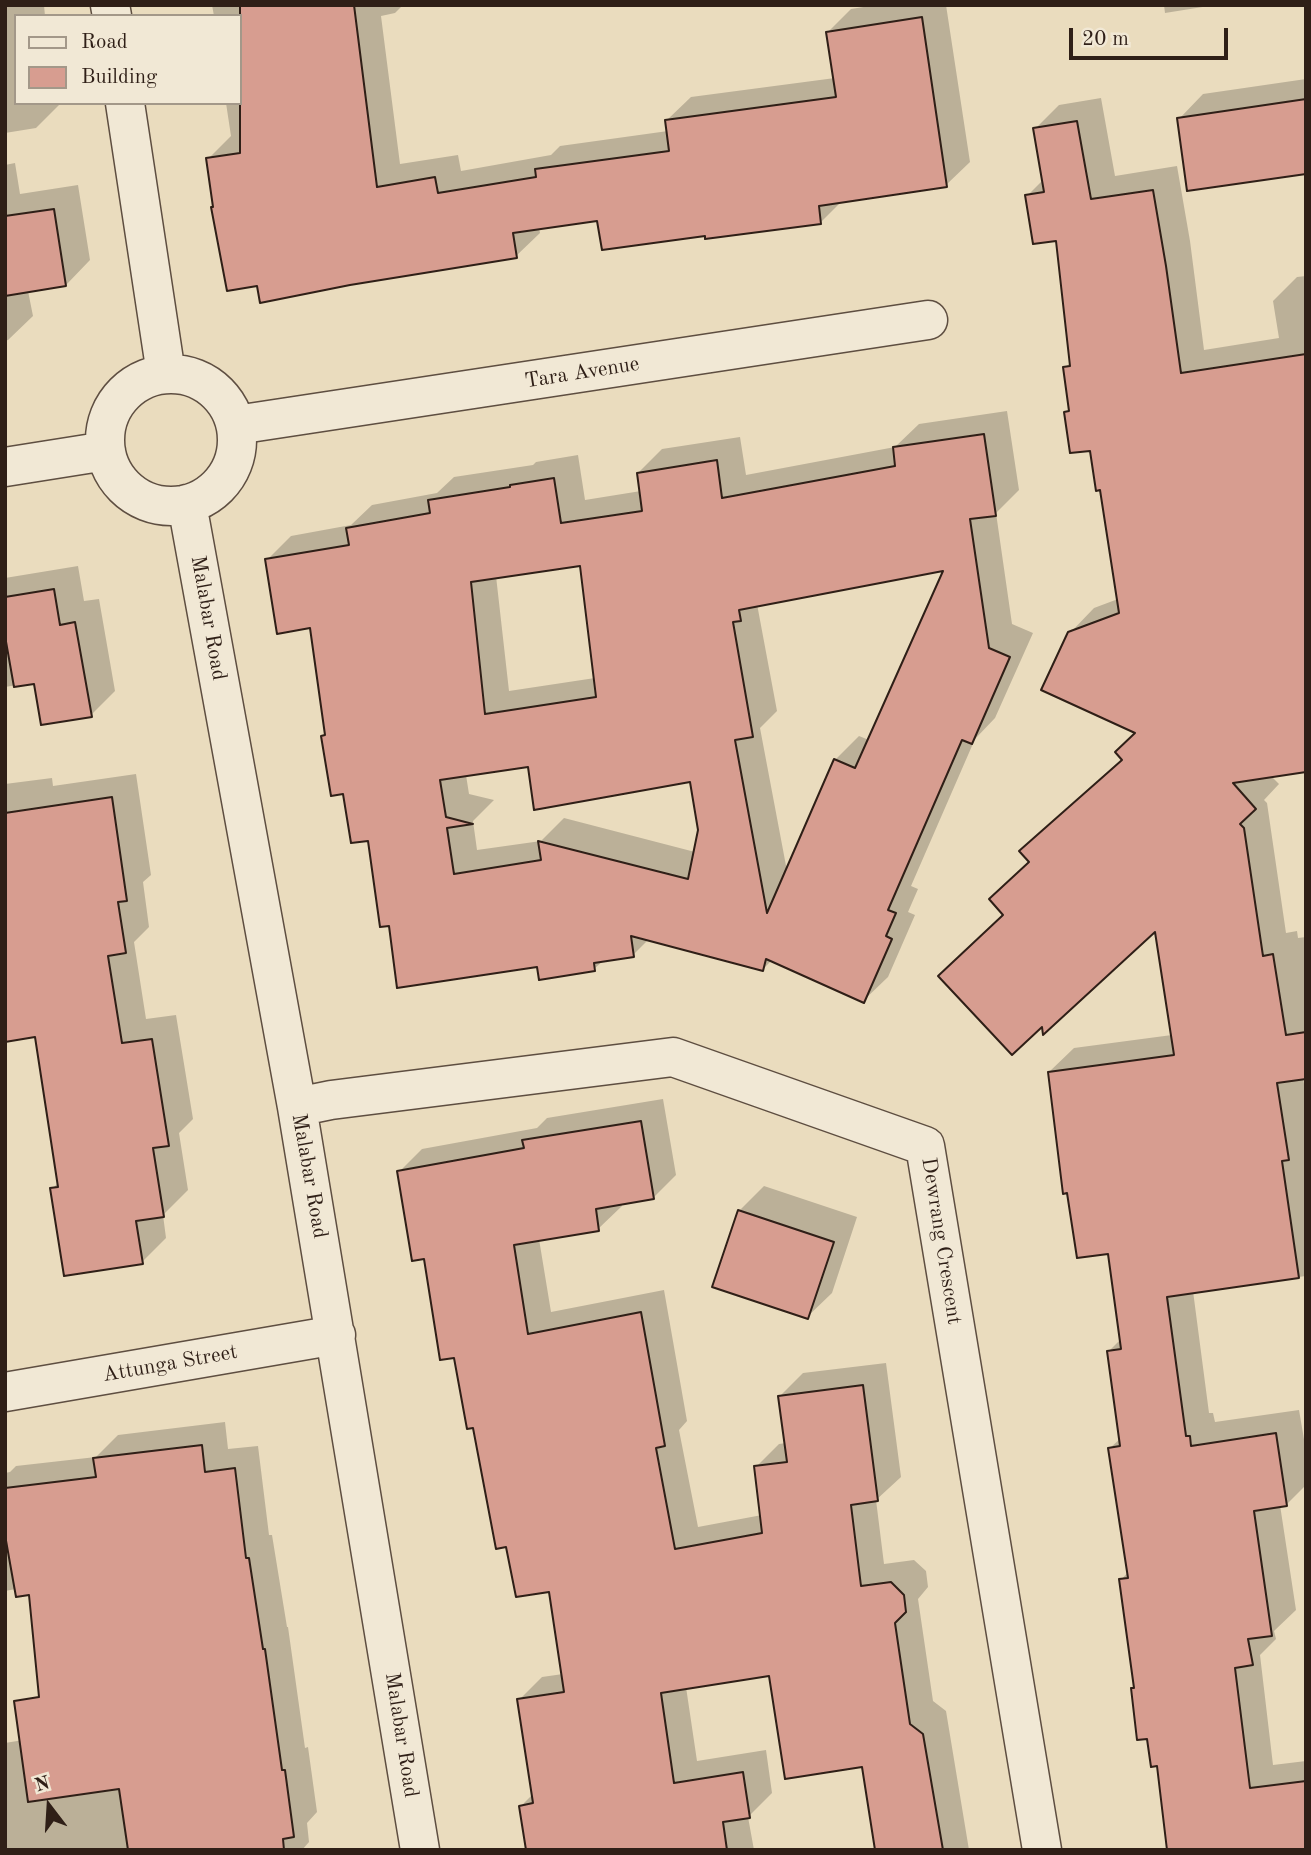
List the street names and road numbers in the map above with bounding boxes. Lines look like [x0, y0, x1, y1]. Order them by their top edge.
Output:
street label: Tara Avenue [523, 351, 641, 395]
street label: Malabar Road [185, 554, 231, 682]
street label: Malabar Road [286, 1112, 332, 1240]
street label: Dewrang Crescent [915, 1156, 967, 1326]
street label: Attunga Street [101, 1340, 239, 1388]
street label: Malabar Road [379, 1671, 423, 1799]

